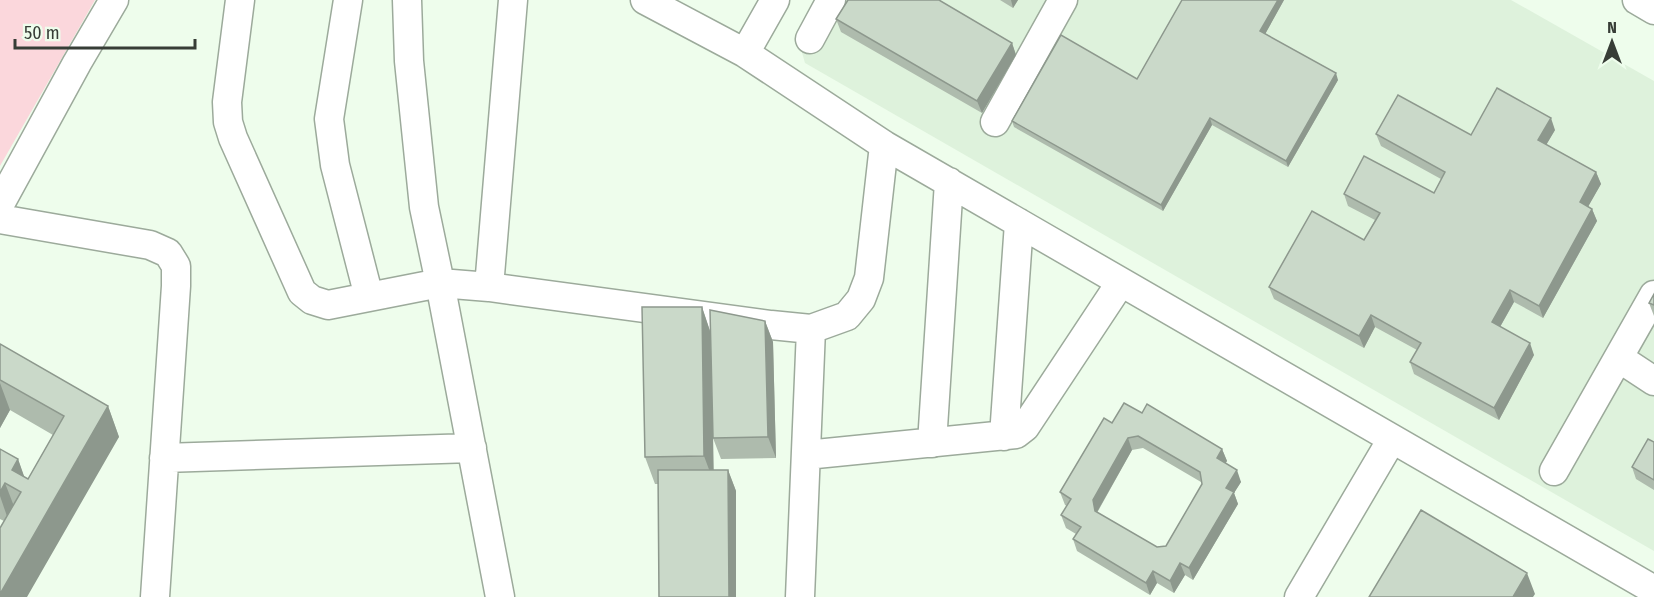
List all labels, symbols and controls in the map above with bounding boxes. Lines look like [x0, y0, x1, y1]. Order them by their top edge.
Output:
scale bar [15, 12, 195, 50]
north arrow [1582, 12, 1642, 72]
text: N [1607, 18, 1617, 37]
text: 50 m [24, 22, 60, 44]

